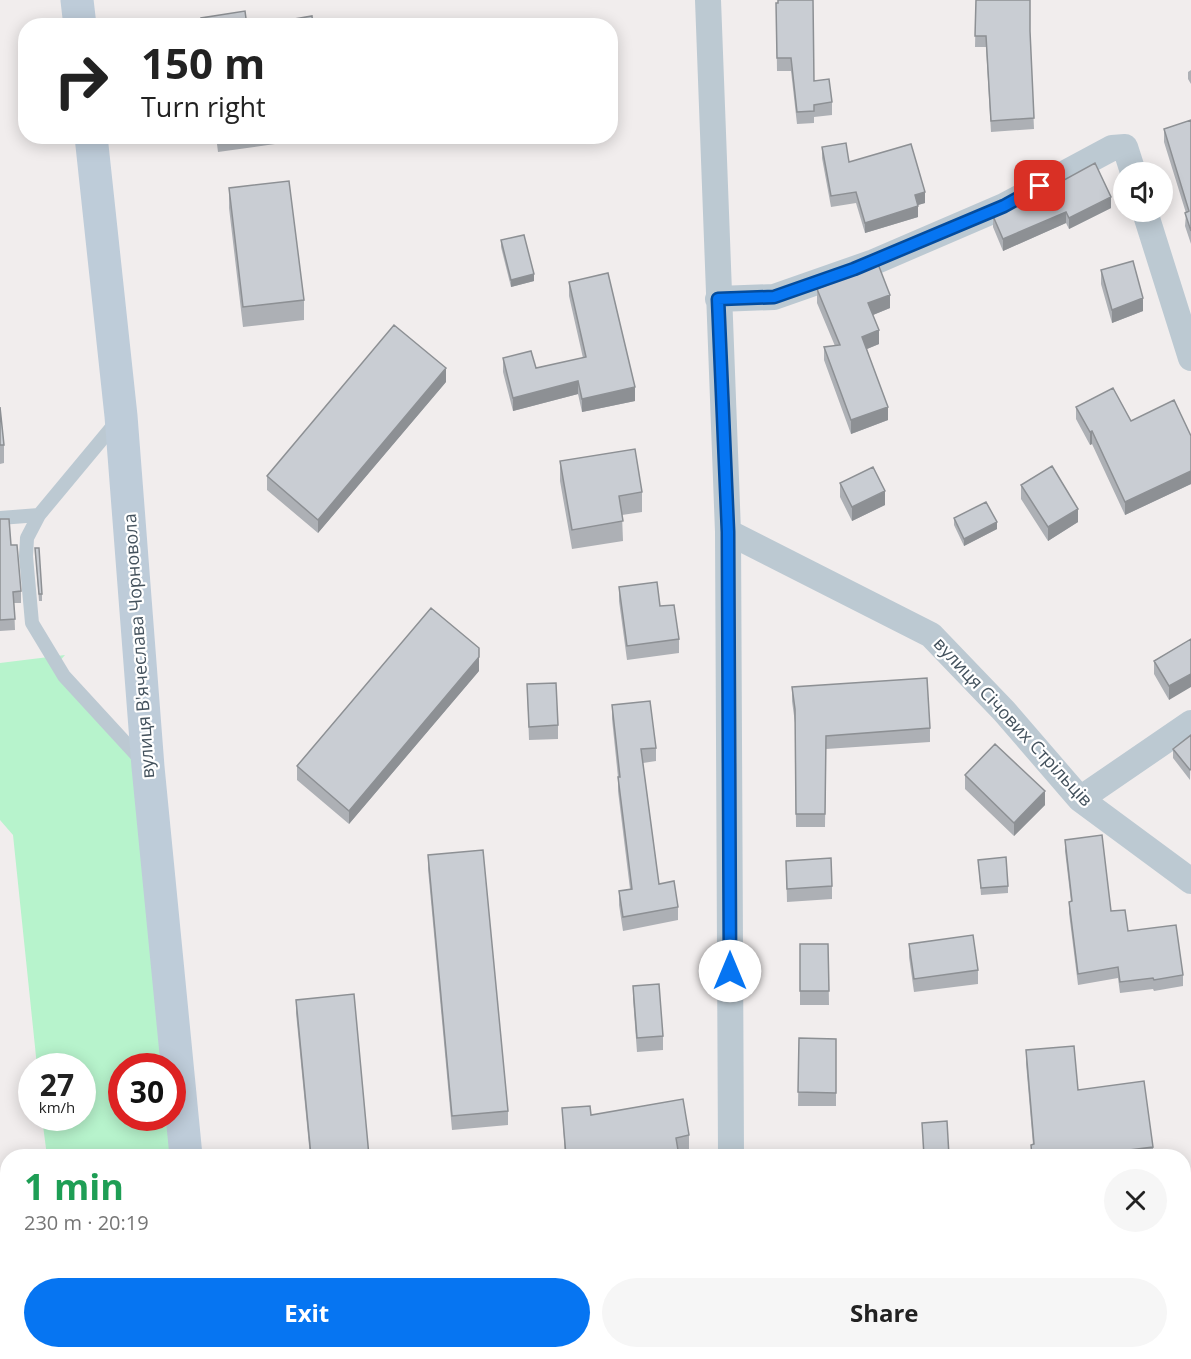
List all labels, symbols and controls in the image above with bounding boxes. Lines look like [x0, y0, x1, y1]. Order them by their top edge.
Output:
text: 150 m [141, 34, 265, 91]
icon: right [42, 42, 120, 120]
text: Turn right [141, 88, 266, 125]
pin [1014, 160, 1065, 211]
map controls [1113, 162, 1173, 222]
button: sound [1113, 162, 1173, 222]
icon: arrive [1023, 169, 1056, 202]
street label: вулиця В'ячеслава Чорновола [117, 513, 159, 779]
street label: вулиця Січових Стрільців [929, 632, 1099, 811]
position arrow [698, 939, 762, 1003]
speed limit sign: 30 [108, 1053, 186, 1131]
text: 27 [40, 1064, 74, 1105]
text: km/h [39, 1097, 75, 1117]
text: 1 min [24, 1162, 124, 1211]
button: close [1104, 1169, 1167, 1232]
text: 230 m · 20:19 [24, 1209, 149, 1236]
button: Exit [24, 1278, 590, 1347]
button: Share [602, 1278, 1167, 1347]

